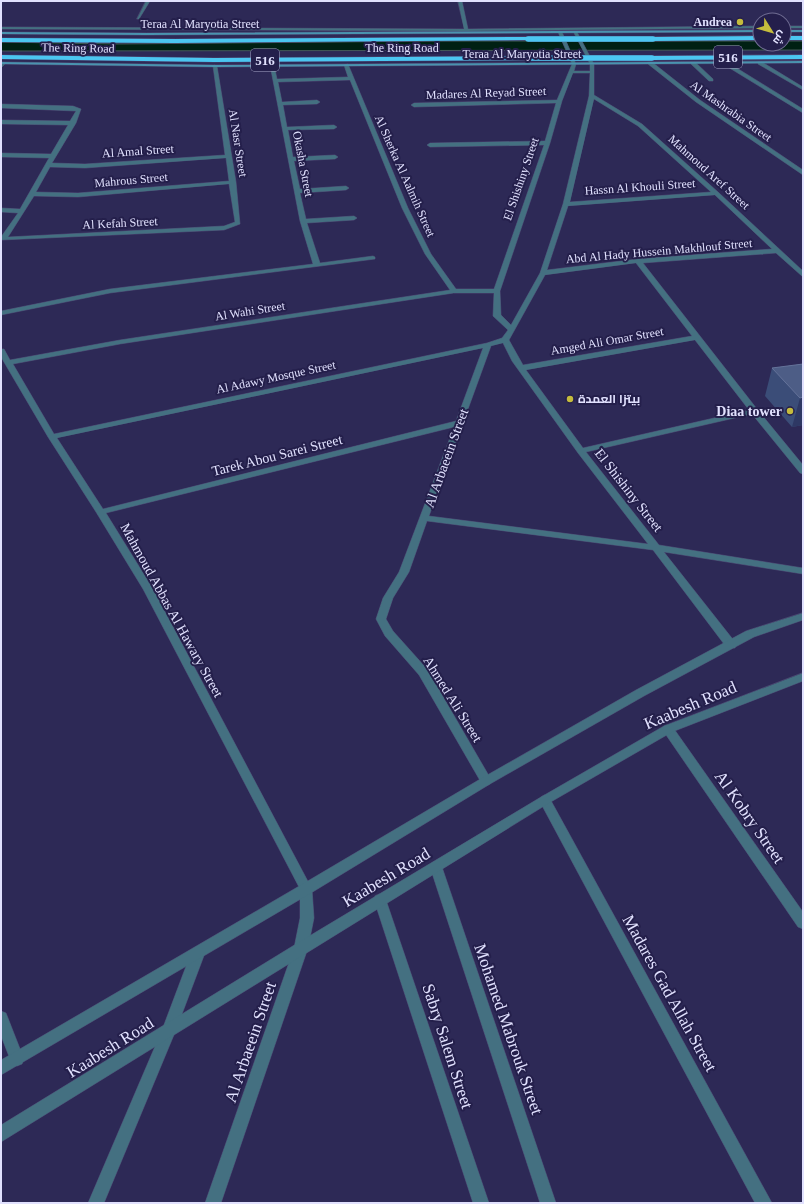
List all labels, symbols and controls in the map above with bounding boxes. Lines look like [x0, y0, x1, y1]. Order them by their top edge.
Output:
north arrow [752, 12, 792, 52]
place label: Andrea [694, 15, 732, 29]
street label: Teraa Al Maryotia Street [141, 17, 260, 31]
marker: Andrea [735, 17, 745, 27]
text: ش [770, 28, 789, 47]
street label: The Ring Road [41, 40, 115, 56]
street label: The Ring Road [365, 41, 439, 55]
road number: 516 [714, 46, 742, 68]
street label: Teraa Al Maryotia Street [463, 47, 582, 61]
road number: 516 [251, 49, 279, 71]
street label: Al Mashrabia Street [687, 78, 775, 145]
street label: Madares Al Reyad Street [426, 84, 547, 102]
street label: Al Nasr Street [226, 108, 250, 179]
street label: Al Sherka Al Aalmih Street [372, 113, 439, 240]
street label: Okasha Street [290, 130, 316, 199]
street label: Mahmoud Aref Street [665, 132, 753, 213]
street label: El Shishiny Street [500, 135, 542, 222]
street label: Al Amal Street [102, 141, 175, 160]
street label: Mahrous Street [94, 170, 169, 190]
street label: Hassn Al Khouli Street [584, 176, 697, 198]
street label: Al Kefah Street [82, 214, 159, 232]
street label: Abd Al Hady Hussein Makhlouf Street [565, 236, 753, 266]
street label: Al Wahi Street [214, 298, 287, 323]
street label: Amged Ali Omar Street [549, 324, 665, 358]
street label: Al Adawy Mosque Street [215, 357, 338, 396]
place label: بيتزا العمدة [578, 392, 640, 407]
marker: بيتزا العمدة [565, 394, 575, 404]
place label: Diaa tower [716, 404, 782, 419]
marker: Diaa tower [785, 406, 795, 416]
street label: Al Arbaeein Street [422, 407, 471, 510]
street label: Tarek Abou Sarei Street [210, 432, 344, 479]
street label: El Shishiny Street [592, 446, 666, 535]
street label: Mahmoud Abbas Al Hawary Street [117, 521, 226, 700]
street label: Ahmed Ali Street [420, 654, 485, 745]
street label: Kaabesh Road [641, 677, 740, 733]
street label: Al Kobry Street [711, 767, 789, 867]
street label: Kaabesh Road [339, 844, 434, 911]
street label: Madares Gad Allah Street [619, 912, 721, 1075]
street label: Mohamed Mabrouk Street [470, 941, 547, 1117]
street label: Al Arbaeein Street [221, 979, 280, 1105]
street label: Sabry Salem Street [418, 981, 477, 1111]
street label: Kaabesh Road [63, 1013, 158, 1082]

